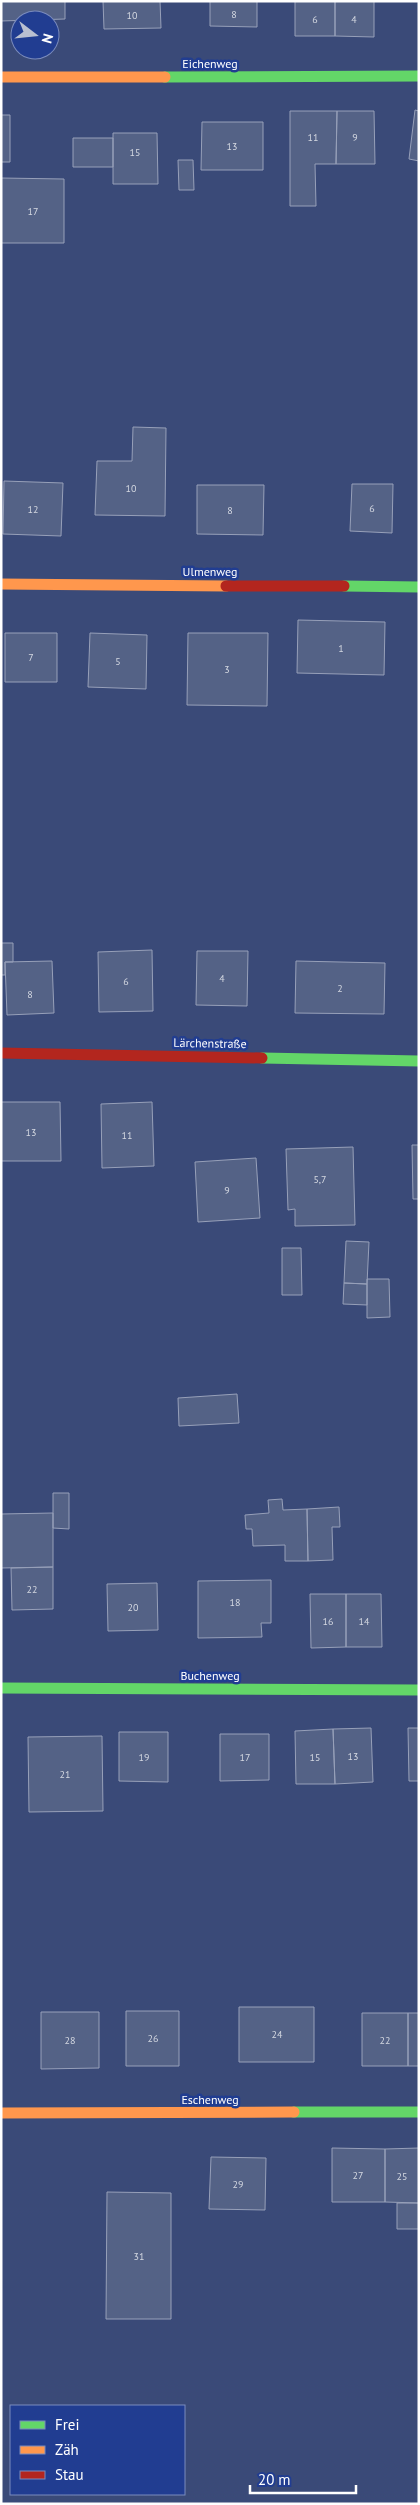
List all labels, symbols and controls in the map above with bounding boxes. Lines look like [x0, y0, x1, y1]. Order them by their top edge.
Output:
house number: 8 [231, 8, 237, 21]
house number: 10 [127, 9, 138, 22]
north arrow [10, 10, 60, 60]
house number: 6 [312, 13, 318, 26]
house number: 4 [351, 13, 357, 26]
text: N [38, 32, 57, 45]
street label: Eichenweg [182, 56, 238, 71]
house number: 11 [308, 131, 318, 144]
house number: 9 [352, 131, 358, 144]
house number: 13 [227, 140, 237, 153]
house number: 15 [130, 146, 140, 159]
house number: 17 [28, 205, 38, 218]
house number: 10 [126, 482, 137, 495]
house number: 6 [369, 502, 375, 515]
house number: 12 [28, 503, 38, 516]
house number: 8 [227, 504, 233, 517]
street label: Ulmenweg [183, 564, 237, 579]
house number: 1 [338, 642, 344, 655]
house number: 7 [28, 651, 34, 664]
house number: 5 [115, 655, 121, 668]
house number: 3 [224, 663, 230, 676]
house number: 4 [219, 972, 225, 985]
house number: 6 [123, 975, 129, 988]
house number: 2 [337, 982, 343, 995]
house number: 8 [27, 988, 33, 1001]
street label: Lärchenstraße [173, 1035, 247, 1051]
house number: 13 [26, 1126, 36, 1139]
house number: 11 [122, 1129, 132, 1142]
house number: 5,7 [313, 1173, 327, 1186]
house number: 9 [224, 1184, 230, 1197]
house number: 22 [27, 1583, 37, 1596]
house number: 18 [230, 1596, 240, 1609]
house number: 20 [128, 1601, 139, 1614]
house number: 16 [323, 1615, 333, 1628]
house number: 14 [359, 1615, 370, 1628]
street label: Buchenweg [180, 1668, 240, 1683]
house number: 13 [348, 1750, 358, 1763]
house number: 19 [139, 1751, 149, 1764]
house number: 17 [240, 1751, 250, 1764]
house number: 15 [310, 1751, 320, 1764]
house number: 21 [60, 1768, 70, 1781]
house number: 24 [272, 2028, 283, 2041]
house number: 26 [148, 2032, 158, 2045]
house number: 28 [65, 2034, 75, 2047]
house number: 22 [380, 2034, 390, 2047]
street label: Eschenweg [181, 2092, 239, 2107]
house number: 27 [353, 2169, 363, 2182]
house number: 25 [397, 2170, 407, 2183]
house number: 29 [233, 2178, 243, 2191]
house number: 31 [134, 2250, 144, 2263]
legend [10, 2405, 185, 2495]
text: Frei [55, 2415, 80, 2434]
text: Zäh [55, 2440, 79, 2459]
scale bar [250, 2462, 356, 2494]
text: Stau [55, 2465, 84, 2484]
text: 20 m [258, 2470, 291, 2489]

